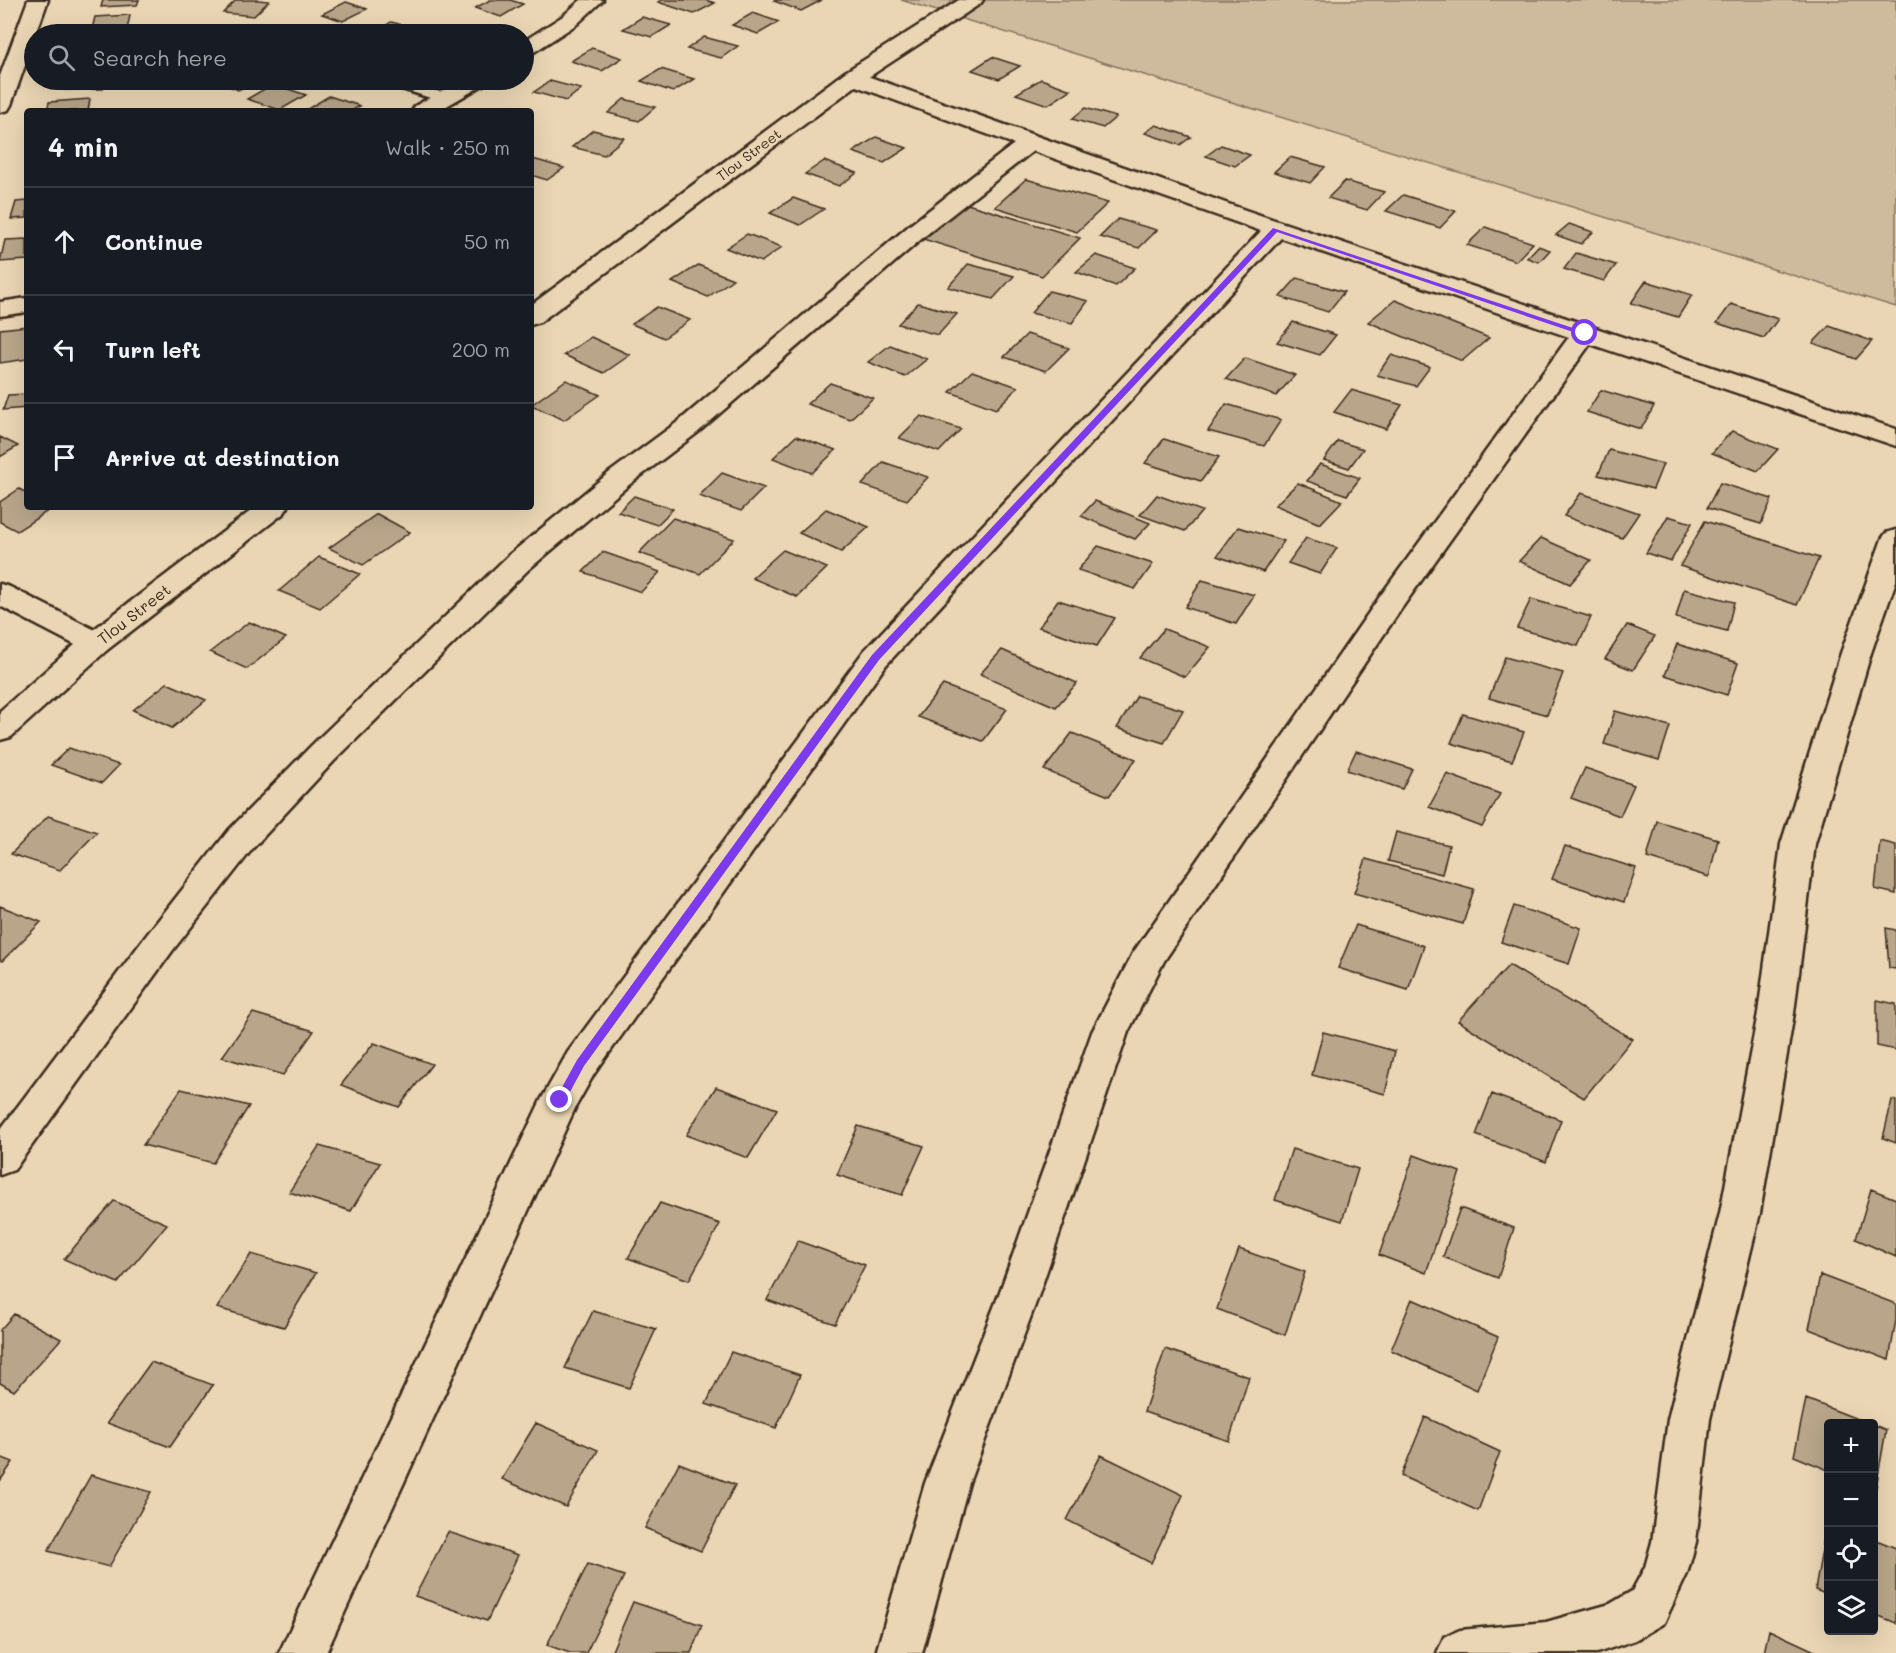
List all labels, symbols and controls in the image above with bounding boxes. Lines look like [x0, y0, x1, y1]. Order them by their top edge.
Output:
search box [24, 24, 534, 90]
icon: search [45, 41, 78, 74]
text: Search here [93, 43, 227, 72]
street label: Tlou Street [713, 124, 785, 185]
text: 4 min [48, 130, 118, 164]
text: Walk · 250 m [385, 134, 510, 160]
icon: ahead [48, 225, 81, 258]
text: Continue [105, 227, 203, 256]
text: 50 m [464, 228, 510, 254]
route start [1571, 319, 1597, 345]
icon: left [48, 333, 81, 366]
text: Turn left [105, 335, 201, 364]
text: 200 m [452, 336, 510, 362]
icon: arrive [48, 441, 81, 474]
text: Arrive at destination [105, 443, 340, 472]
street label: Tlou Street [93, 578, 175, 649]
route end [546, 1086, 572, 1112]
map controls [1824, 1419, 1878, 1635]
button: + [1824, 1419, 1878, 1473]
button: − [1824, 1473, 1878, 1527]
button: locate [1824, 1527, 1878, 1581]
button: layers [1824, 1581, 1878, 1635]

